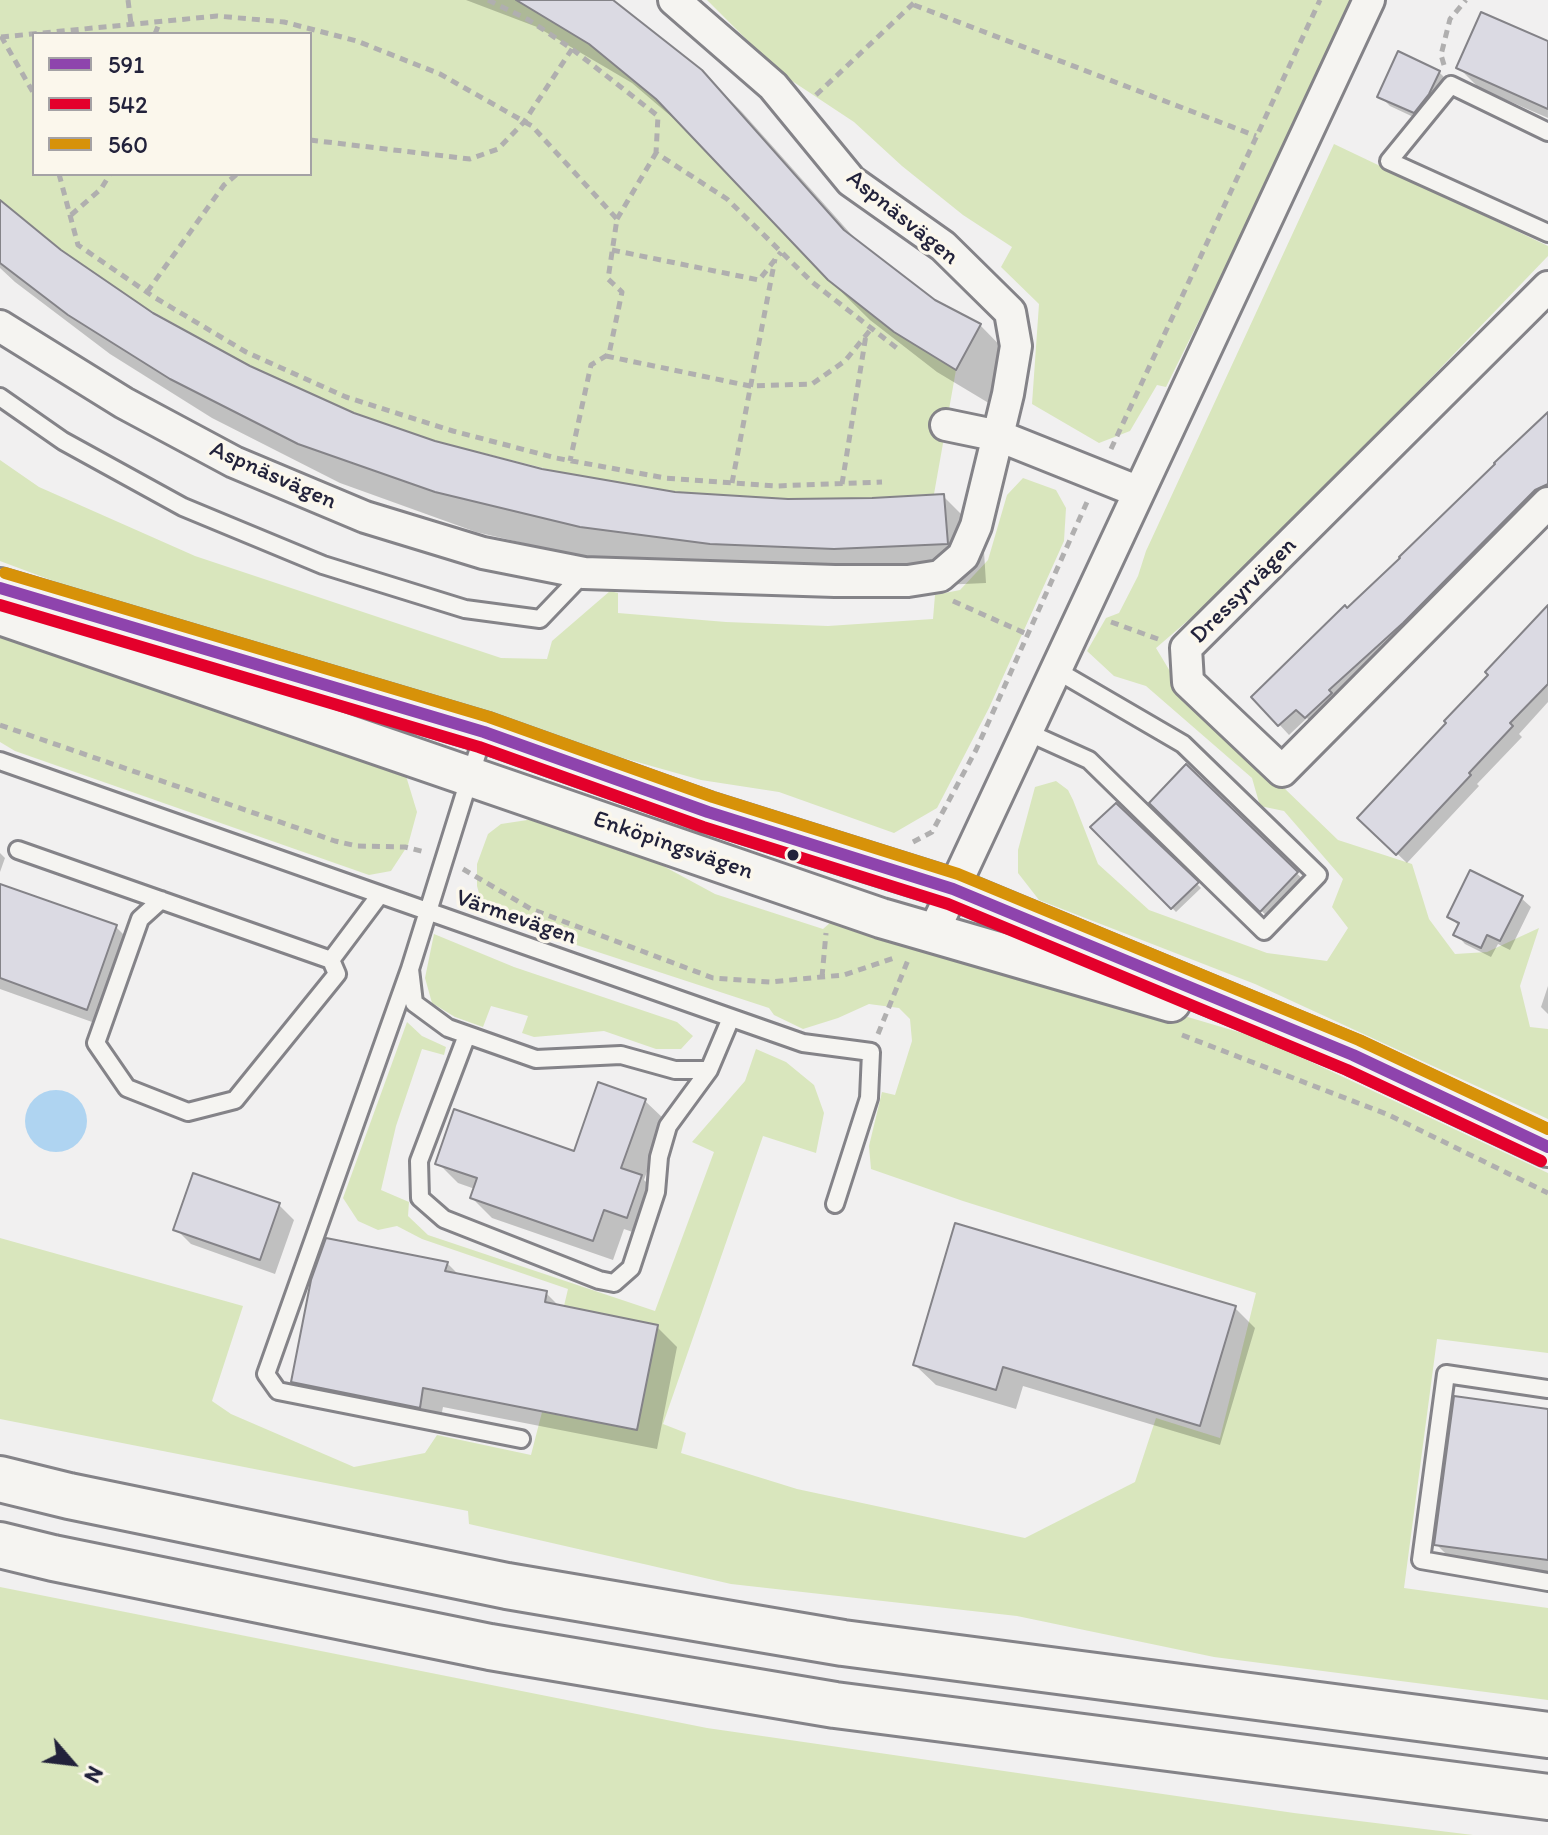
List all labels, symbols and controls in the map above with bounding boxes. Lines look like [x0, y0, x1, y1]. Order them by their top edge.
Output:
legend [32, 32, 312, 176]
text: 591 [108, 50, 144, 79]
text: 542 [108, 90, 148, 119]
text: 560 [108, 130, 148, 159]
street label: Aspnäsvägen [840, 164, 964, 272]
street label: Aspnäsvägen [205, 435, 341, 517]
street label: Dressyrvägen [1185, 532, 1303, 650]
street label: Enköpingsvägen [589, 805, 757, 887]
unlabelled marker [785, 847, 801, 863]
street label: Värmevägen [452, 884, 580, 952]
north arrow [32, 1723, 112, 1803]
text: N [78, 1762, 109, 1787]

